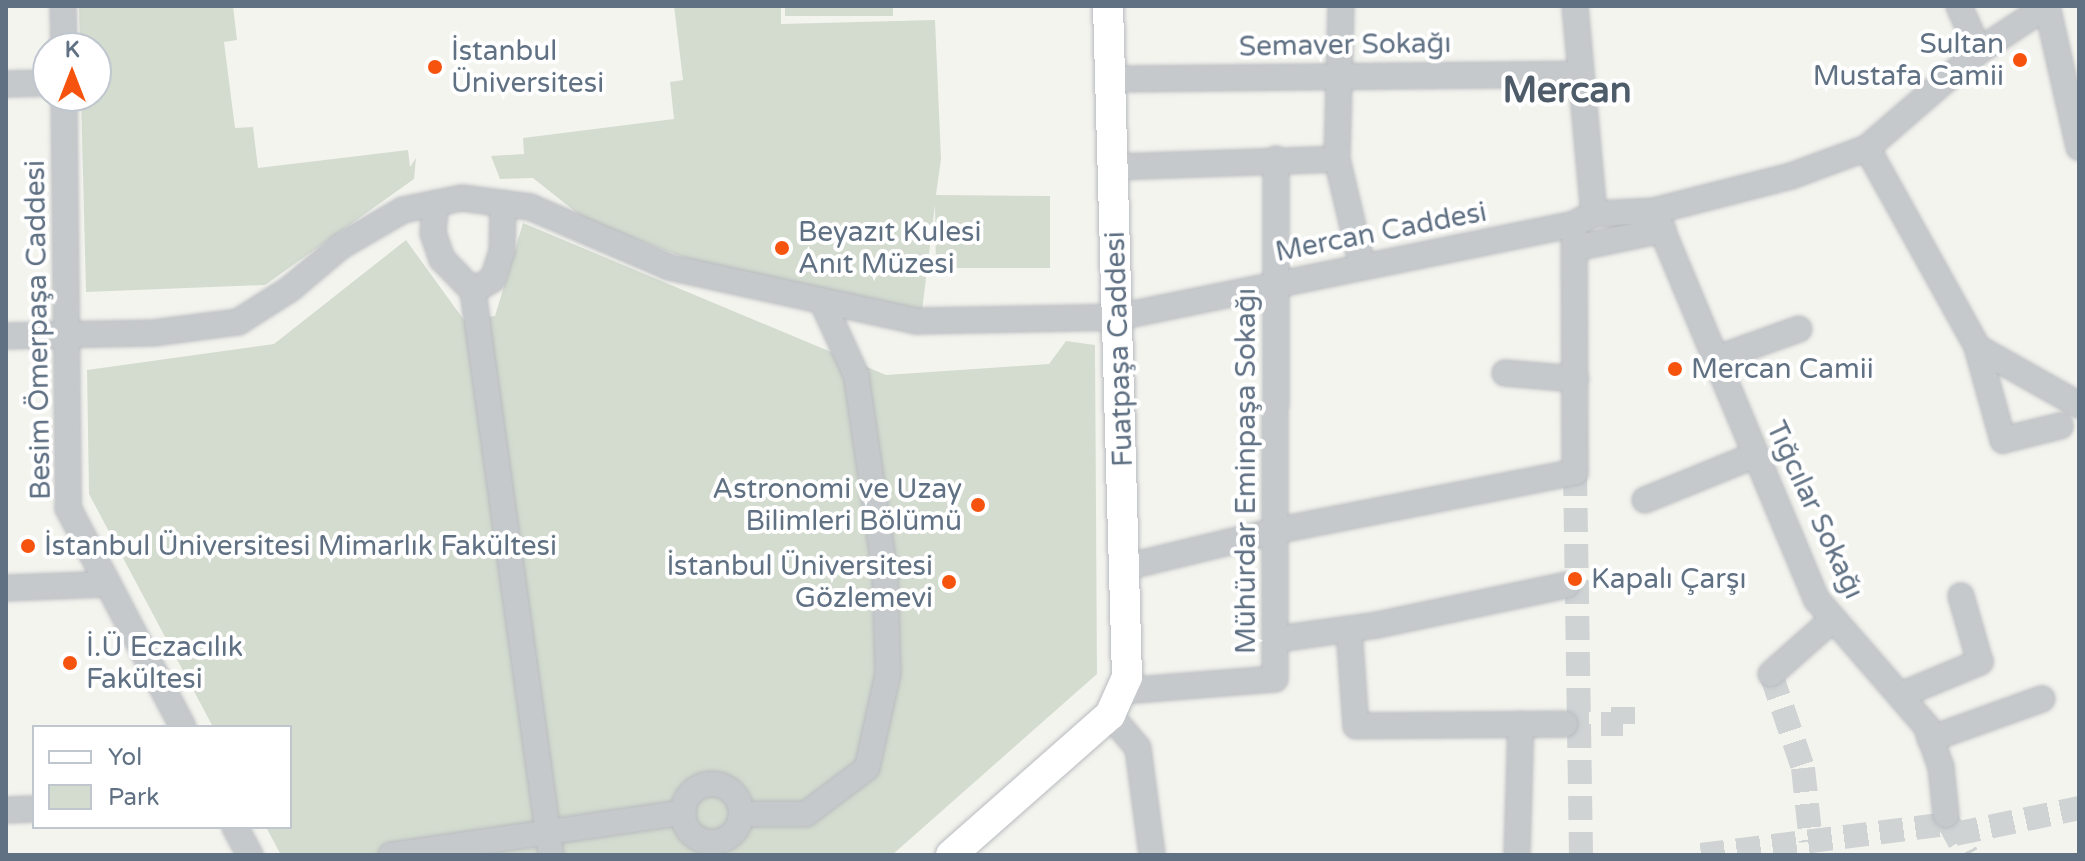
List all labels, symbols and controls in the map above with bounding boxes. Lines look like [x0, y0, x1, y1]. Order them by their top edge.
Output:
street label: Semaver Sokağı [1239, 26, 1451, 64]
place label: Sultan Mustafa Camii [1813, 27, 2004, 93]
north arrow [32, 32, 112, 112]
place label: İstanbul Üniversitesi [451, 34, 604, 100]
text: K [65, 37, 79, 63]
marker: Sultan Mustafa Camii [2011, 51, 2029, 69]
marker: İstanbul Üniversitesi [426, 58, 444, 76]
district label: Mercan [1502, 69, 1632, 113]
street label: Besim Ömerpaşa Caddesi [18, 160, 58, 500]
street label: Mercan Caddesi [1272, 195, 1490, 269]
place label: Beyazıt Kulesi Anıt Müzesi [798, 215, 982, 281]
street label: Fuatpaşa Caddesi [1098, 231, 1140, 467]
marker: Beyazıt Kulesi Anıt Müzesi [773, 239, 791, 257]
street label: Mühürdar Eminpaşa Sokağı [1229, 288, 1263, 654]
place label: Mercan Camii [1691, 352, 1874, 386]
marker: Mercan Camii [1666, 360, 1684, 378]
street label: Tığcılar Sokağı [1759, 416, 1871, 604]
place label: Astronomi ve Uzay Bilimleri Bölümü [712, 472, 962, 538]
marker: Astronomi ve Uzay Bilimleri Bölümü [969, 496, 987, 514]
place label: İstanbul Üniversitesi Mimarlık Fakültesi [44, 529, 557, 563]
marker: İstanbul Üniversitesi Mimarlık Fakültesi [19, 537, 37, 555]
place label: İstanbul Üniversitesi Gözlemevi [666, 549, 933, 615]
place label: Kapalı Çarşı [1591, 562, 1746, 596]
marker: Kapalı Çarşı [1566, 570, 1584, 588]
marker: İstanbul Üniversitesi Gözlemevi [940, 573, 958, 591]
place label: İ.Ü Eczacılık Fakültesi [86, 630, 243, 696]
marker: İ.Ü Eczacılık Fakültesi [61, 654, 79, 672]
legend [32, 725, 292, 829]
text: Yol [108, 743, 142, 772]
text: Park [108, 783, 159, 812]

